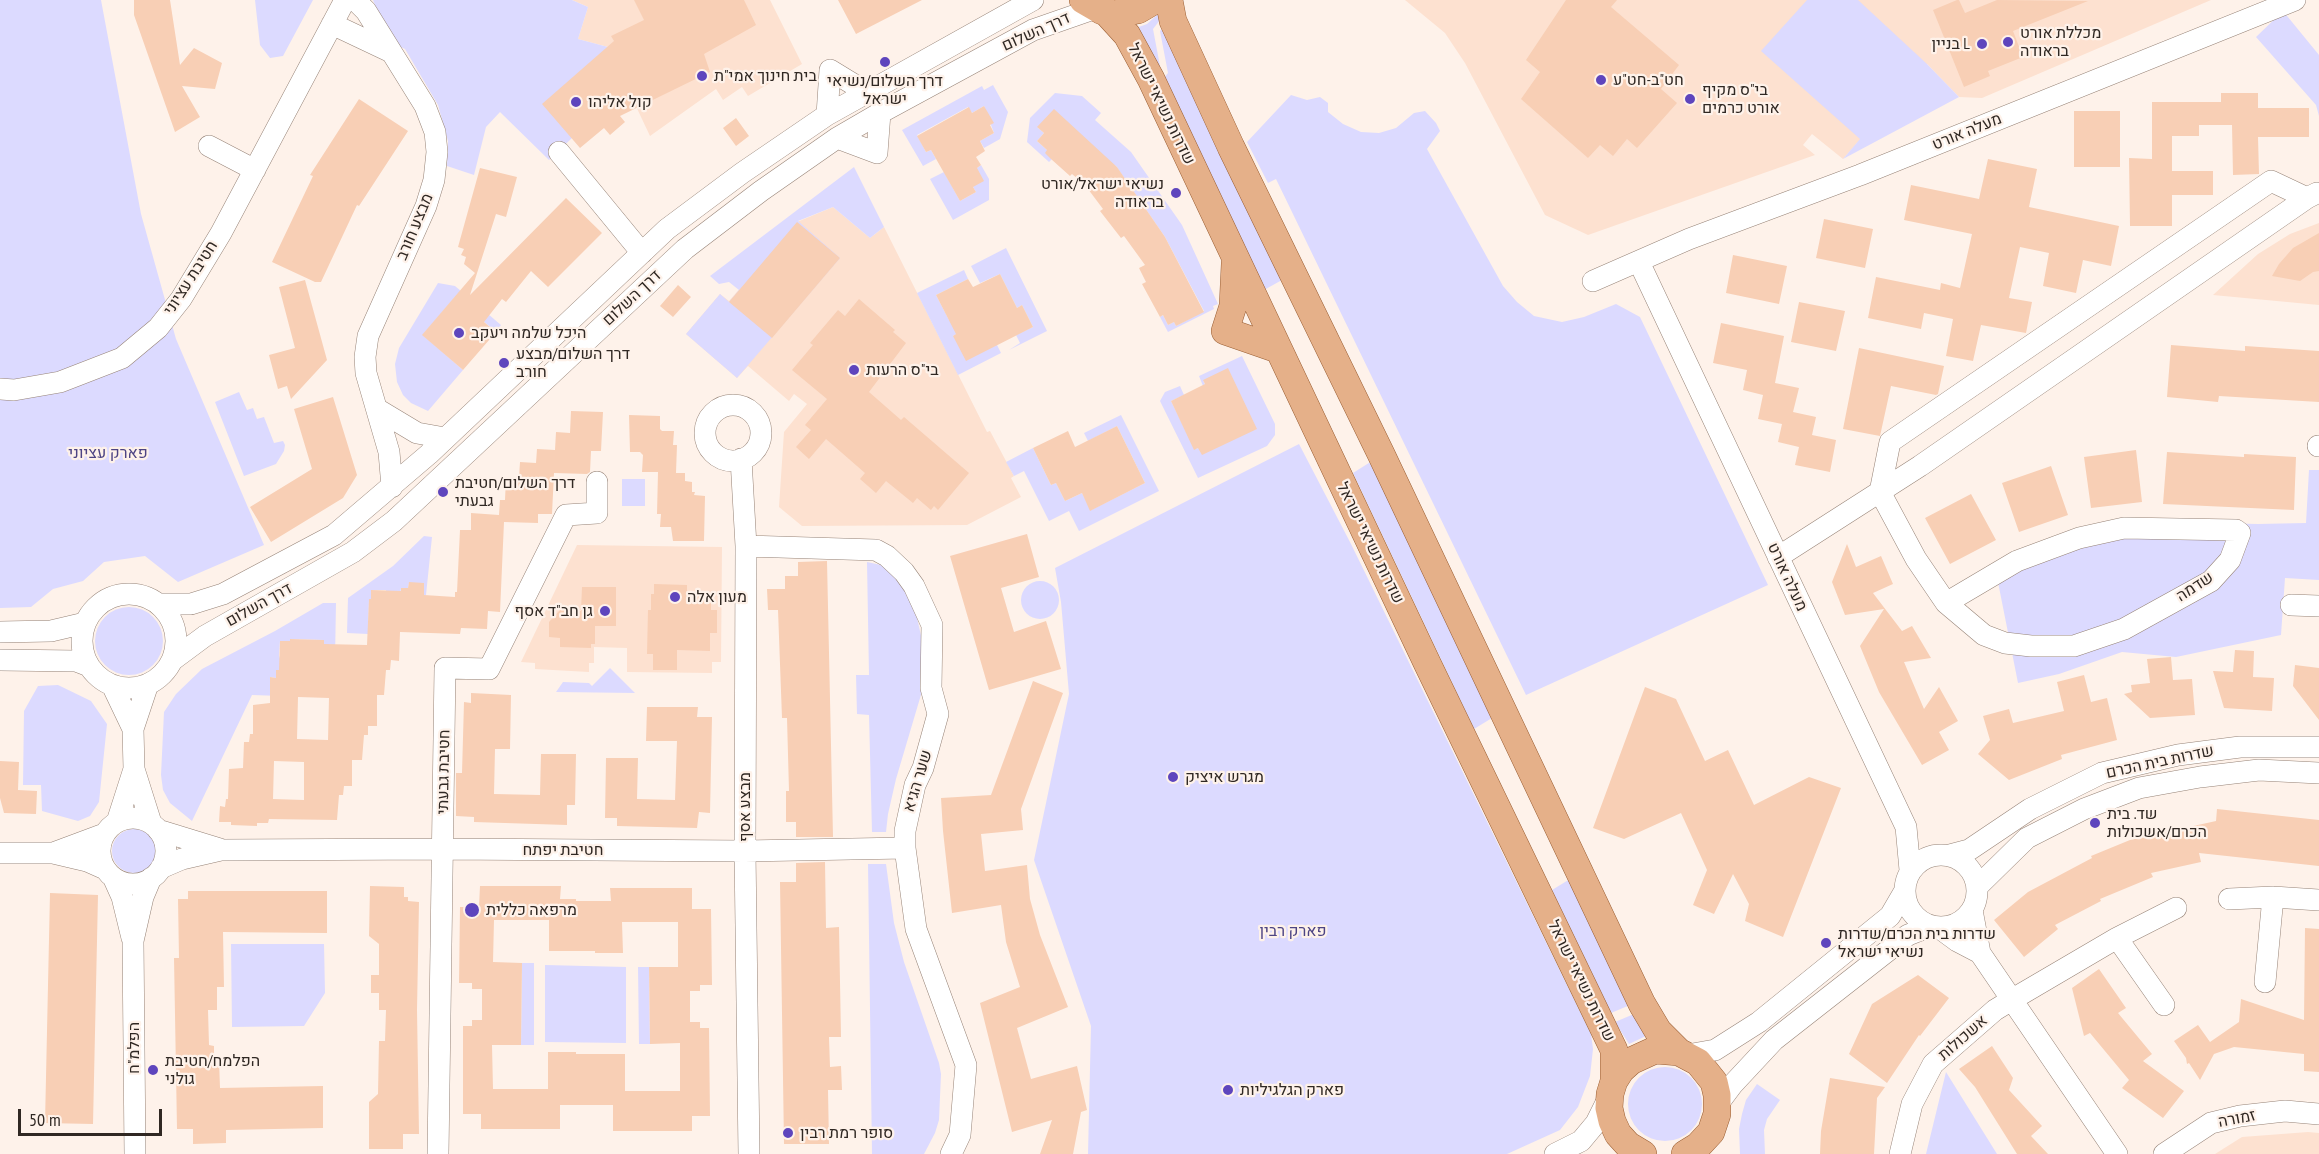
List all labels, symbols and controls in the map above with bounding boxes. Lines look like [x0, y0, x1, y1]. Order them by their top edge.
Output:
street label: דרך השלום [999, 8, 1073, 56]
place label: מכללת אורט בראודה [2020, 23, 2101, 61]
place label: בניין L [1931, 34, 1970, 54]
marker: מכללת אורט בראודה [2001, 35, 2015, 49]
marker: בניין L [1975, 37, 1989, 51]
street label: שדרות נשיאי ישראל [1123, 40, 1199, 168]
marker: דרך השלום/נשיאי ישראל [878, 55, 892, 69]
place label: בית חינוך אמי"ת [714, 66, 817, 86]
marker: בית חינוך אמי"ת [695, 69, 709, 83]
place label: חט"ב-חט"ע [1613, 70, 1684, 90]
place label: דרך השלום/נשיאי ישראל [827, 71, 943, 109]
marker: חט"ב-חט"ע [1594, 73, 1608, 87]
place label: בי"ס מקיף אורט כרמים [1702, 80, 1780, 118]
place label: קול אליהו [588, 92, 652, 112]
marker: בי"ס מקיף אורט כרמים [1683, 92, 1697, 106]
marker: קול אליהו [569, 95, 583, 109]
street label: מעלה אורט [1930, 109, 2004, 155]
place label: נשיאי ישראל/אורט בראודה [1041, 174, 1164, 212]
marker: נשיאי ישראל/אורט בראודה [1169, 186, 1183, 200]
street label: מבצע חורב [392, 191, 438, 263]
street label: חטיבת עציוני [160, 237, 222, 319]
street label: דרך השלום [599, 266, 665, 330]
place label: היכל שלמה ויעקב [471, 323, 586, 343]
marker: היכל שלמה ויעקב [452, 326, 466, 340]
place label: דרך השלום/מבצע חורב [516, 344, 630, 382]
marker: דרך השלום/מבצע חורב [497, 356, 511, 370]
place label: בי"ס הרעות [866, 360, 939, 380]
marker: בי"ס הרעות [847, 363, 861, 377]
park label: פארק עציוני [68, 443, 148, 463]
place label: דרך השלום/חטיבת גבעתי [455, 473, 575, 511]
street label: שדרות נשיאי ישראל [1332, 479, 1408, 607]
marker: דרך השלום/חטיבת גבעתי [436, 485, 450, 499]
street label: מעלה אורט [1763, 540, 1811, 614]
street label: שדמה [2173, 568, 2217, 606]
street label: דרך השלום [223, 579, 295, 631]
place label: מעון אלה [687, 587, 747, 607]
marker: מעון אלה [668, 590, 682, 604]
place label: גן חב"ד אסף [514, 601, 593, 621]
marker: גן חב"ד אסף [598, 604, 612, 618]
street label: חטיבת גבעתי [434, 729, 454, 815]
street label: שדרות בית הכרם [2104, 741, 2216, 783]
street label: שער הגיא [899, 748, 937, 814]
place label: מגרש איציק [1185, 767, 1264, 787]
marker: מגרש איציק [1166, 770, 1180, 784]
street label: מבצע אסף [735, 772, 755, 842]
place label: שד. בית הכרם/אשכולות [2107, 804, 2207, 842]
marker: שד. בית הכרם/אשכולות [2088, 816, 2102, 830]
street label: חטיבת יפתח [523, 840, 603, 860]
place label: מרפאה כללית [486, 900, 577, 920]
marker: מרפאה כללית [463, 901, 481, 919]
street label: שדרות נשיאי ישראל [1543, 917, 1619, 1045]
park label: פארק רבין [1259, 921, 1327, 941]
place label: שדרות בית הכרם/שדרות נשיאי ישראל [1838, 924, 1996, 962]
marker: שדרות בית הכרם/שדרות נשיאי ישראל [1819, 936, 1833, 950]
street label: אשכולות [1934, 1011, 1992, 1065]
street label: הפלמ"ח [124, 1022, 144, 1074]
place label: הפלמח/חטיבת גולני [165, 1051, 260, 1089]
marker: הפלמח/חטיבת גולני [146, 1063, 160, 1077]
place label: פארק הגלגיליות [1240, 1080, 1344, 1100]
marker: פארק הגלגיליות [1221, 1083, 1235, 1097]
scale bar [21, 1097, 165, 1135]
street label: זמורה [2217, 1106, 2257, 1132]
text: 50 m [29, 1108, 61, 1131]
place label: סופר רמת רבין [800, 1123, 893, 1143]
marker: סופר רמת רבין [781, 1126, 795, 1140]

